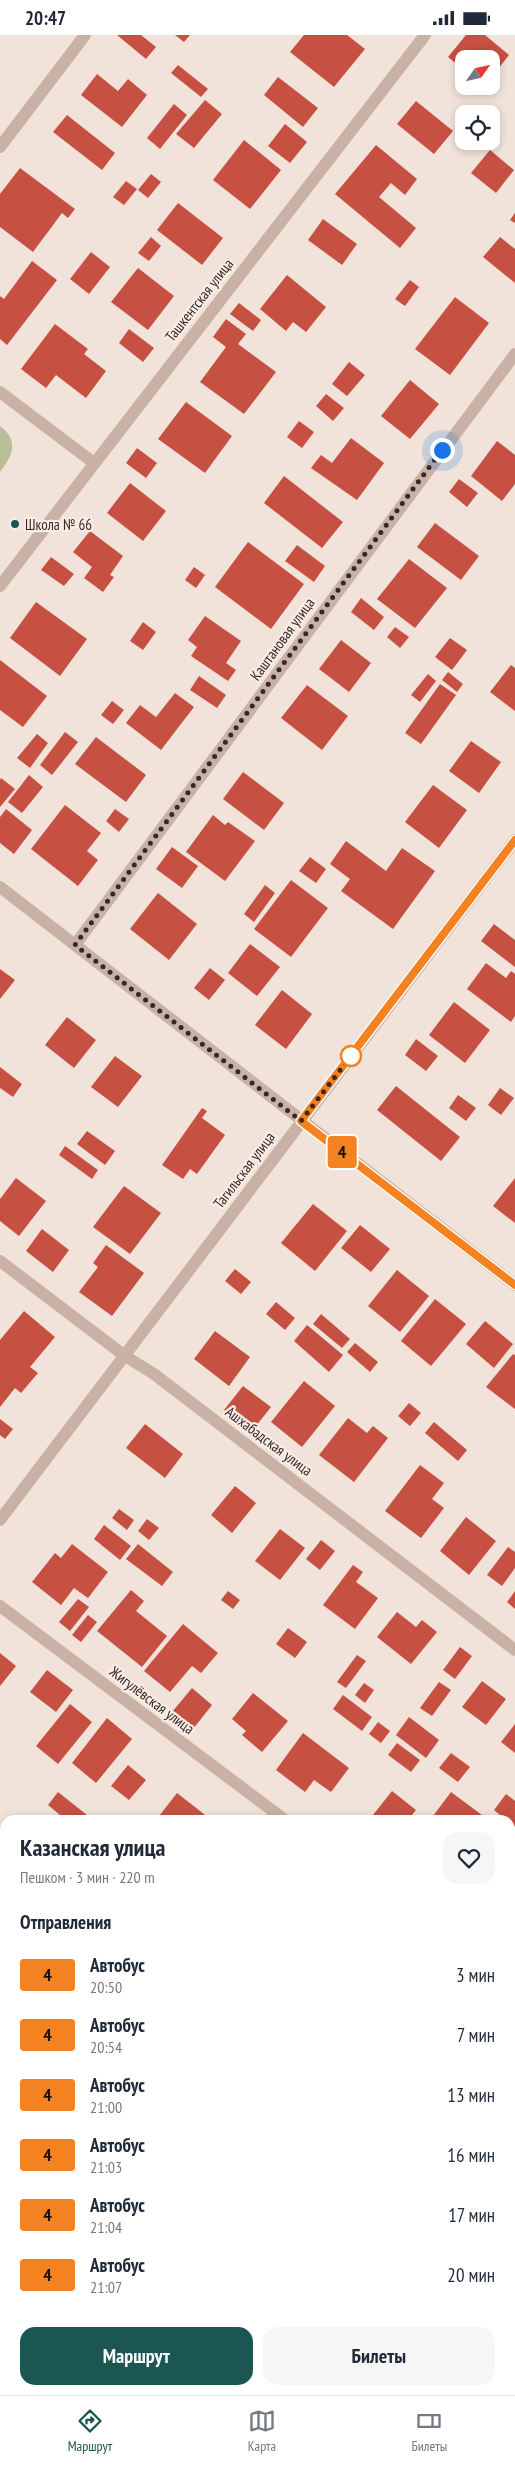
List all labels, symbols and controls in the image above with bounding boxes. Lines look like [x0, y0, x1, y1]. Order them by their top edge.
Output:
text: 20:47 [25, 6, 66, 30]
north arrow [455, 50, 500, 95]
map controls [455, 50, 500, 150]
button: locate [455, 105, 500, 150]
street label: Ташкентская улица [161, 255, 237, 345]
your location [430, 438, 455, 463]
place label: Школа № 66 [25, 515, 92, 534]
marker: Школа № 66 [9, 518, 21, 530]
street label: Каштановая улица [246, 594, 318, 684]
unlabelled marker [340, 1045, 362, 1067]
street label: Тагильская улица [209, 1128, 279, 1212]
line badge: 4 [326, 1136, 358, 1168]
text: 4 [338, 1140, 346, 1163]
street label: Ашхабадская улица [222, 1402, 316, 1480]
street label: Жигулёвская улица [105, 1661, 198, 1738]
text: Казанская улица [20, 1832, 165, 1863]
button: heart [443, 1832, 495, 1884]
text: Пешком · 3 мин · 220 m [20, 1867, 155, 1887]
text: Отправления [20, 1910, 111, 1934]
text: Автобус [90, 1953, 145, 1977]
text: 4 [43, 1963, 52, 1986]
text: 3 мин [456, 1963, 495, 1987]
text: 20:50 [90, 1977, 122, 1997]
text: Автобус [90, 2013, 145, 2037]
text: 4 [43, 2023, 52, 2046]
text: 7 мин [457, 2023, 495, 2047]
text: 20:54 [90, 2037, 122, 2057]
text: Автобус [90, 2073, 145, 2097]
text: 4 [43, 2083, 52, 2106]
text: 13 мин [447, 2083, 495, 2107]
text: 21:00 [90, 2097, 122, 2117]
text: Автобус [90, 2133, 145, 2157]
text: 4 [43, 2143, 52, 2166]
text: 16 мин [447, 2143, 495, 2167]
text: 21:03 [90, 2157, 122, 2177]
text: Автобус [90, 2193, 145, 2217]
text: 4 [43, 2203, 52, 2226]
text: 17 мин [448, 2203, 495, 2227]
text: 21:04 [90, 2217, 122, 2237]
text: Автобус [90, 2253, 145, 2277]
text: 4 [43, 2263, 52, 2286]
text: 20 мин [447, 2263, 495, 2287]
text: 21:07 [90, 2277, 122, 2297]
button: Маршрут [20, 2327, 253, 2385]
button: Билеты [263, 2327, 495, 2385]
tab: Маршрут [68, 2407, 112, 2455]
tab: Карта [248, 2407, 276, 2455]
tab: Билеты [411, 2407, 447, 2455]

